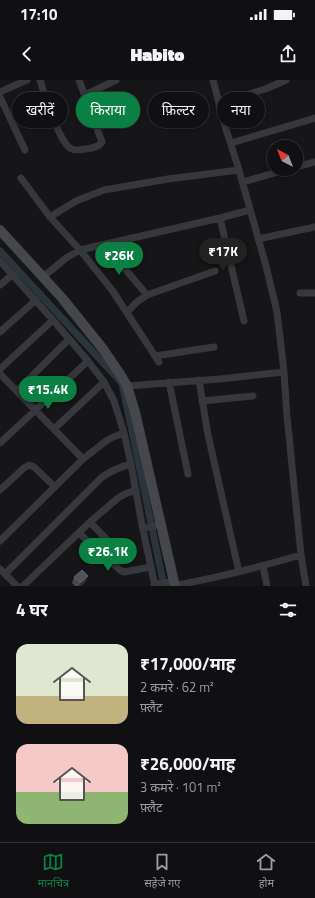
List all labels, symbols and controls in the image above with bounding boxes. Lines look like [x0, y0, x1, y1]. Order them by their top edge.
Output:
text: 17:10 [20, 3, 57, 26]
text: Habito [131, 41, 184, 68]
icon: back [16, 43, 38, 65]
icon: share [277, 43, 299, 65]
chip: खरीदें [12, 92, 68, 128]
chip: किराया [76, 92, 140, 128]
chip: फ़िल्टर [148, 92, 209, 128]
chip: नया [217, 92, 265, 128]
north arrow [267, 140, 303, 176]
map controls [267, 140, 303, 176]
pin: ₹17K [199, 238, 247, 272]
text: ₹17K [208, 241, 238, 261]
pin: ₹26K [95, 242, 143, 276]
text: ₹26K [104, 245, 134, 265]
pin: ₹15.4K [15, 376, 81, 410]
text: ₹15.4K [28, 379, 68, 399]
pin: ₹26.1K [75, 538, 141, 572]
text: ₹26.1K [88, 541, 128, 561]
text: 4 घर [16, 597, 48, 623]
icon: filters [277, 599, 299, 621]
text: ₹17,000/माह [140, 651, 235, 677]
icon: home [48, 660, 96, 708]
text: 2 कमरे · 62 m² [140, 677, 214, 697]
text: फ़्लैट [140, 697, 163, 717]
text: ₹26,000/माह [140, 751, 235, 777]
icon: home [48, 760, 96, 808]
text: 3 कमरे · 101 m² [140, 777, 221, 797]
text: फ़्लैट [140, 797, 163, 817]
tab: मानचित्र [38, 851, 69, 891]
tab: सहेजे गए [144, 851, 180, 891]
tab: होम [255, 851, 277, 891]

